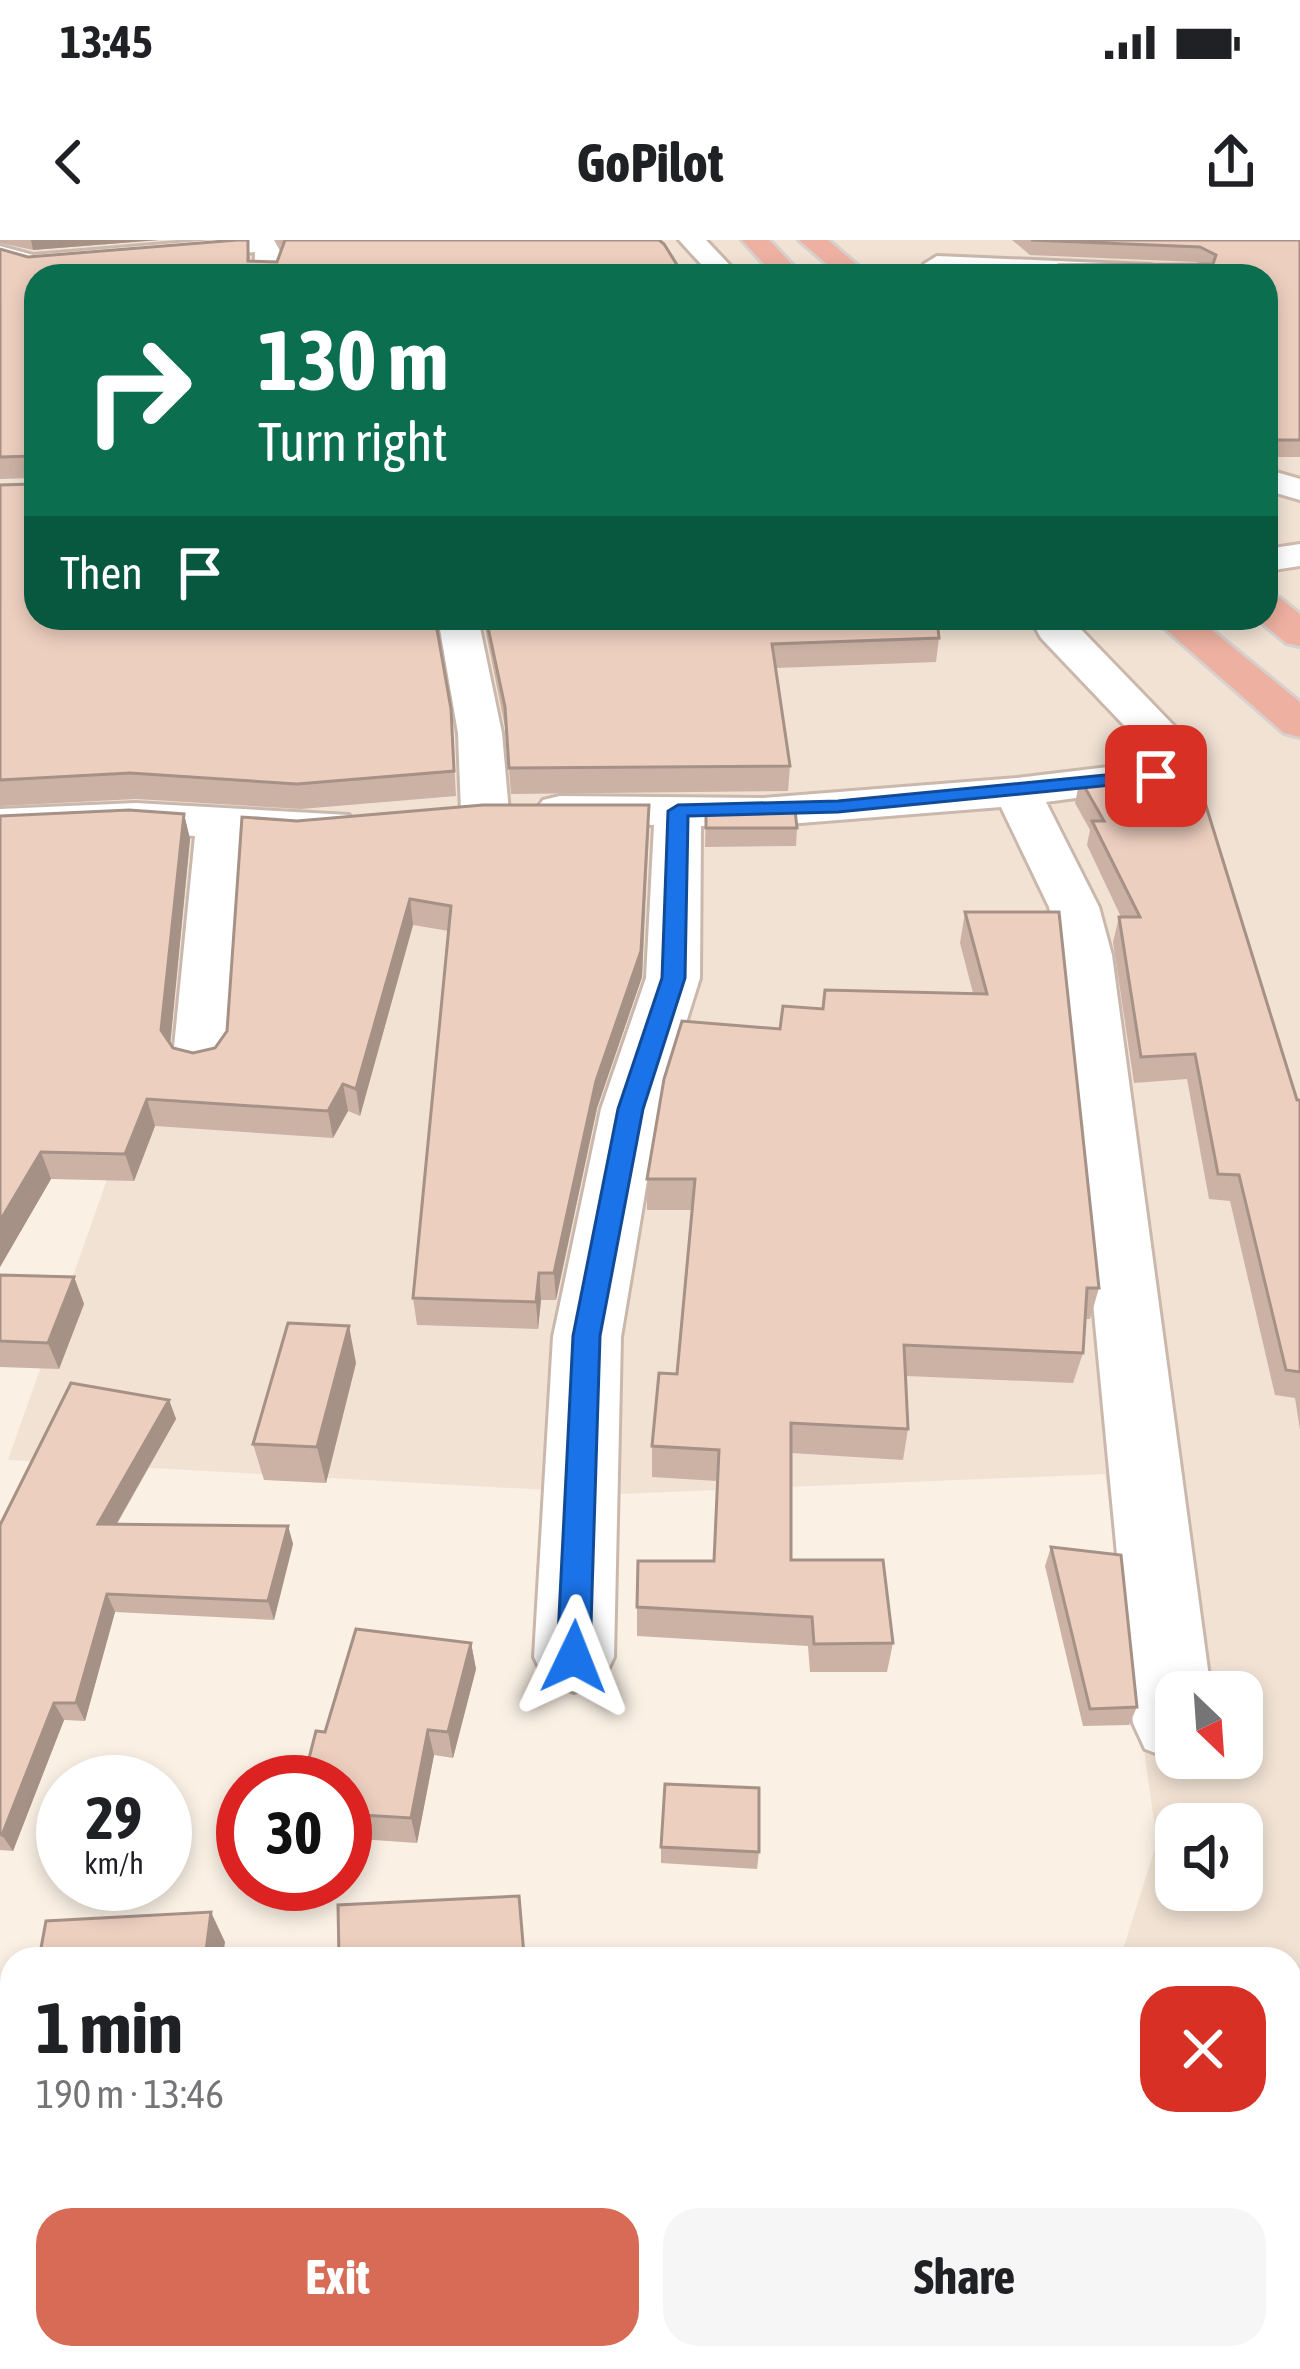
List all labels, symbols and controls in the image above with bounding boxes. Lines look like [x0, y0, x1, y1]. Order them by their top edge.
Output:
text: 13:45 [60, 16, 153, 68]
icon: back [36, 129, 102, 195]
icon: share [1198, 129, 1264, 195]
text: GoPilot [576, 132, 724, 193]
icon: right [60, 312, 216, 468]
text: 130 m [258, 312, 448, 408]
text: Turn right [258, 411, 448, 472]
icon: arrive [167, 540, 233, 606]
text: Then [60, 547, 143, 599]
pin [1105, 725, 1207, 827]
icon: arrive [1123, 743, 1189, 809]
position arrow [511, 1594, 637, 1720]
north arrow [1155, 1671, 1263, 1779]
map controls [1155, 1671, 1263, 1911]
speed limit sign: 30 [216, 1755, 372, 1911]
text: 29 [86, 1783, 142, 1852]
button: sound [1155, 1803, 1263, 1911]
text: km/h [84, 1846, 144, 1880]
text: 1 min [36, 1986, 183, 2068]
button: close [1140, 1986, 1266, 2112]
text: 190 m · 13:46 [36, 2072, 224, 2116]
button: Exit [36, 2208, 639, 2346]
button: Share [663, 2208, 1266, 2346]

